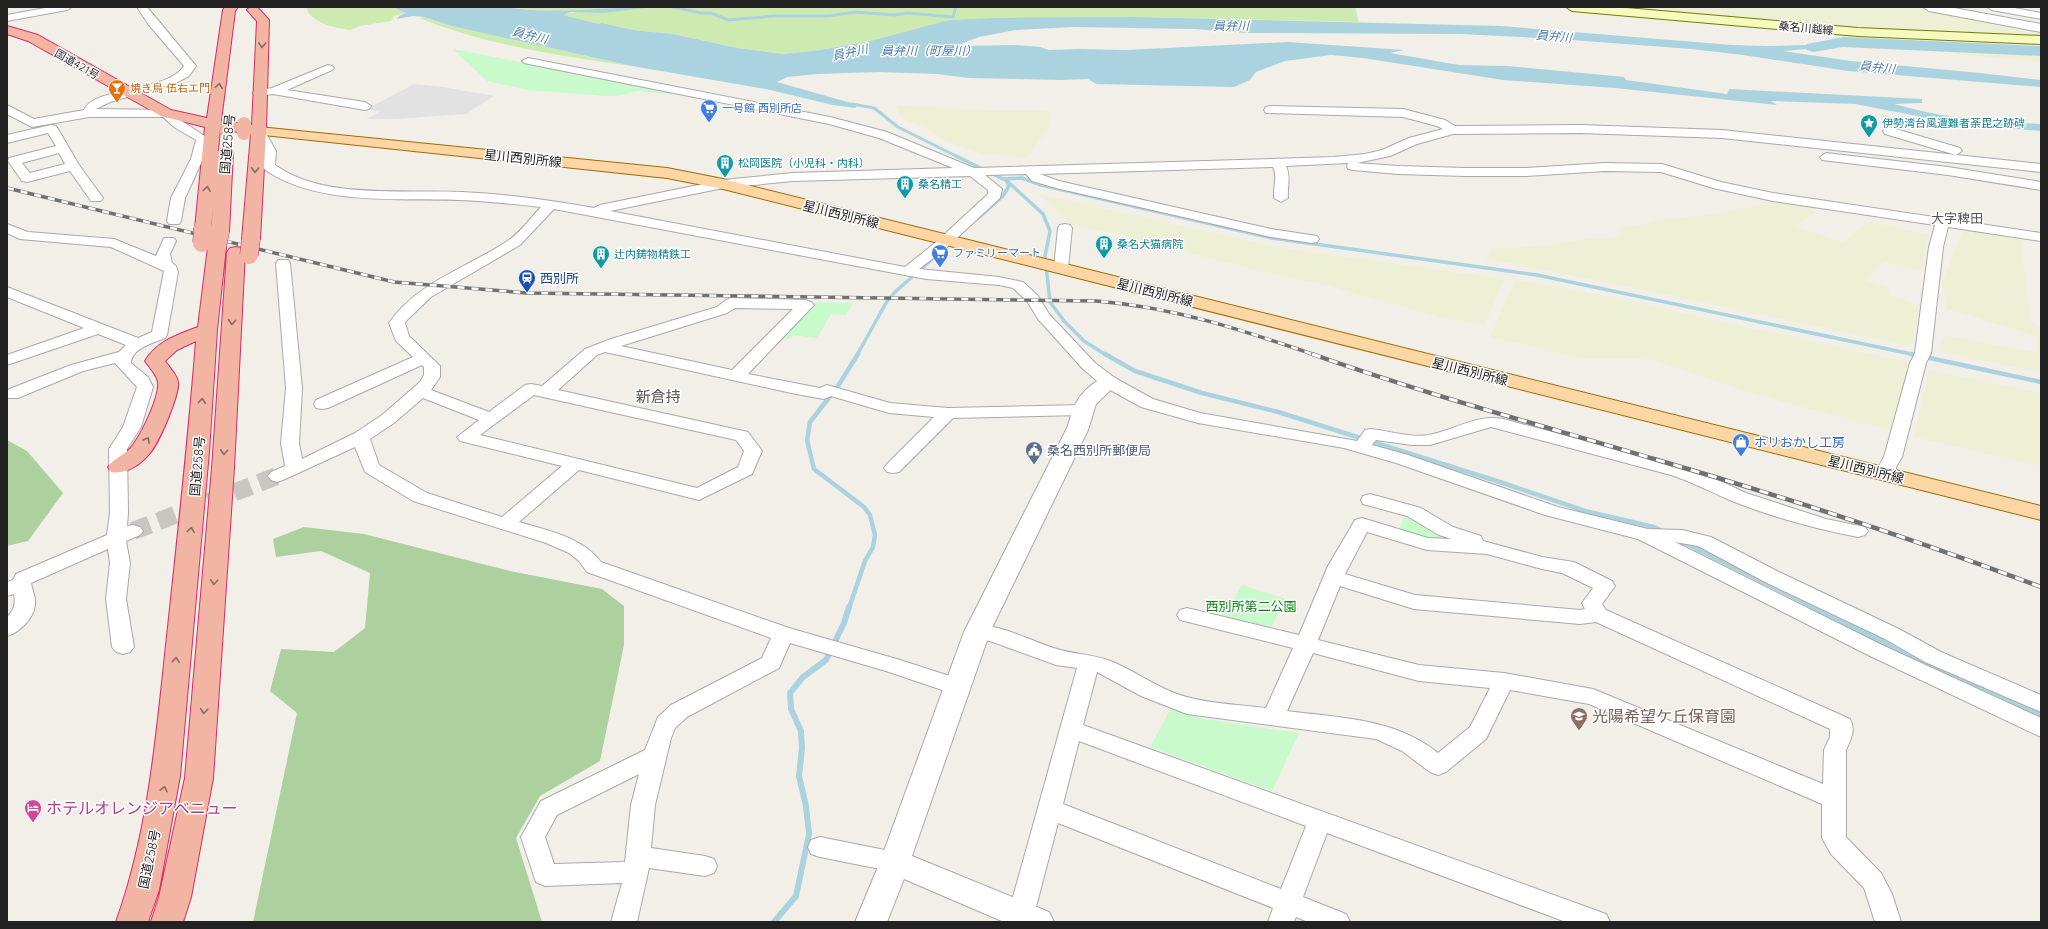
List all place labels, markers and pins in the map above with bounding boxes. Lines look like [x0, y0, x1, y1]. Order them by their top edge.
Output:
bar icon: 焼き鳥 伍右エ門 [107, 78, 127, 103]
place label: 焼き鳥 伍右エ門 [130, 81, 210, 95]
supermarket icon: 一号館 西別所店 [699, 98, 719, 123]
place label: 一号館 西別所店 [722, 101, 802, 115]
place icon: 伊勢湾台風遭難者荼毘之跡碑 [1859, 113, 1879, 138]
place label: 伊勢湾台風遭難者荼毘之跡碑 [1882, 116, 2025, 130]
building icon: 松岡医院（小児科・内科） [715, 153, 735, 178]
place label: 松岡医院（小児科・内科） [738, 156, 870, 170]
building icon: 桑名精工 [895, 174, 915, 199]
place label: 桑名精工 [918, 177, 962, 191]
building icon: 桑名犬猫病院 [1094, 234, 1114, 259]
place label: 桑名犬猫病院 [1117, 237, 1183, 251]
supermarket icon: ファミリーマート [930, 243, 950, 268]
building icon: 辻内鋳物精鉄工 [591, 244, 611, 269]
place label: ファミリーマート [953, 246, 1041, 260]
place label: 辻内鋳物精鉄工 [614, 247, 691, 261]
station icon: 西別所 [517, 268, 537, 293]
place label: 西別所 [540, 270, 579, 286]
shop icon: ホリおかし工房 [1731, 432, 1751, 457]
place label: ホリおかし工房 [1754, 434, 1845, 450]
public building icon: 桑名西別所郵便局 [1024, 440, 1044, 465]
place label: 桑名西別所郵便局 [1047, 442, 1151, 458]
school or university icon: 光陽希望ケ丘保育園 [1569, 706, 1589, 731]
place label: 光陽希望ケ丘保育園 [1592, 706, 1736, 726]
hotel icon: ホテルオレンジアベニュー [23, 798, 43, 823]
place label: ホテルオレンジアベニュー [46, 798, 238, 818]

